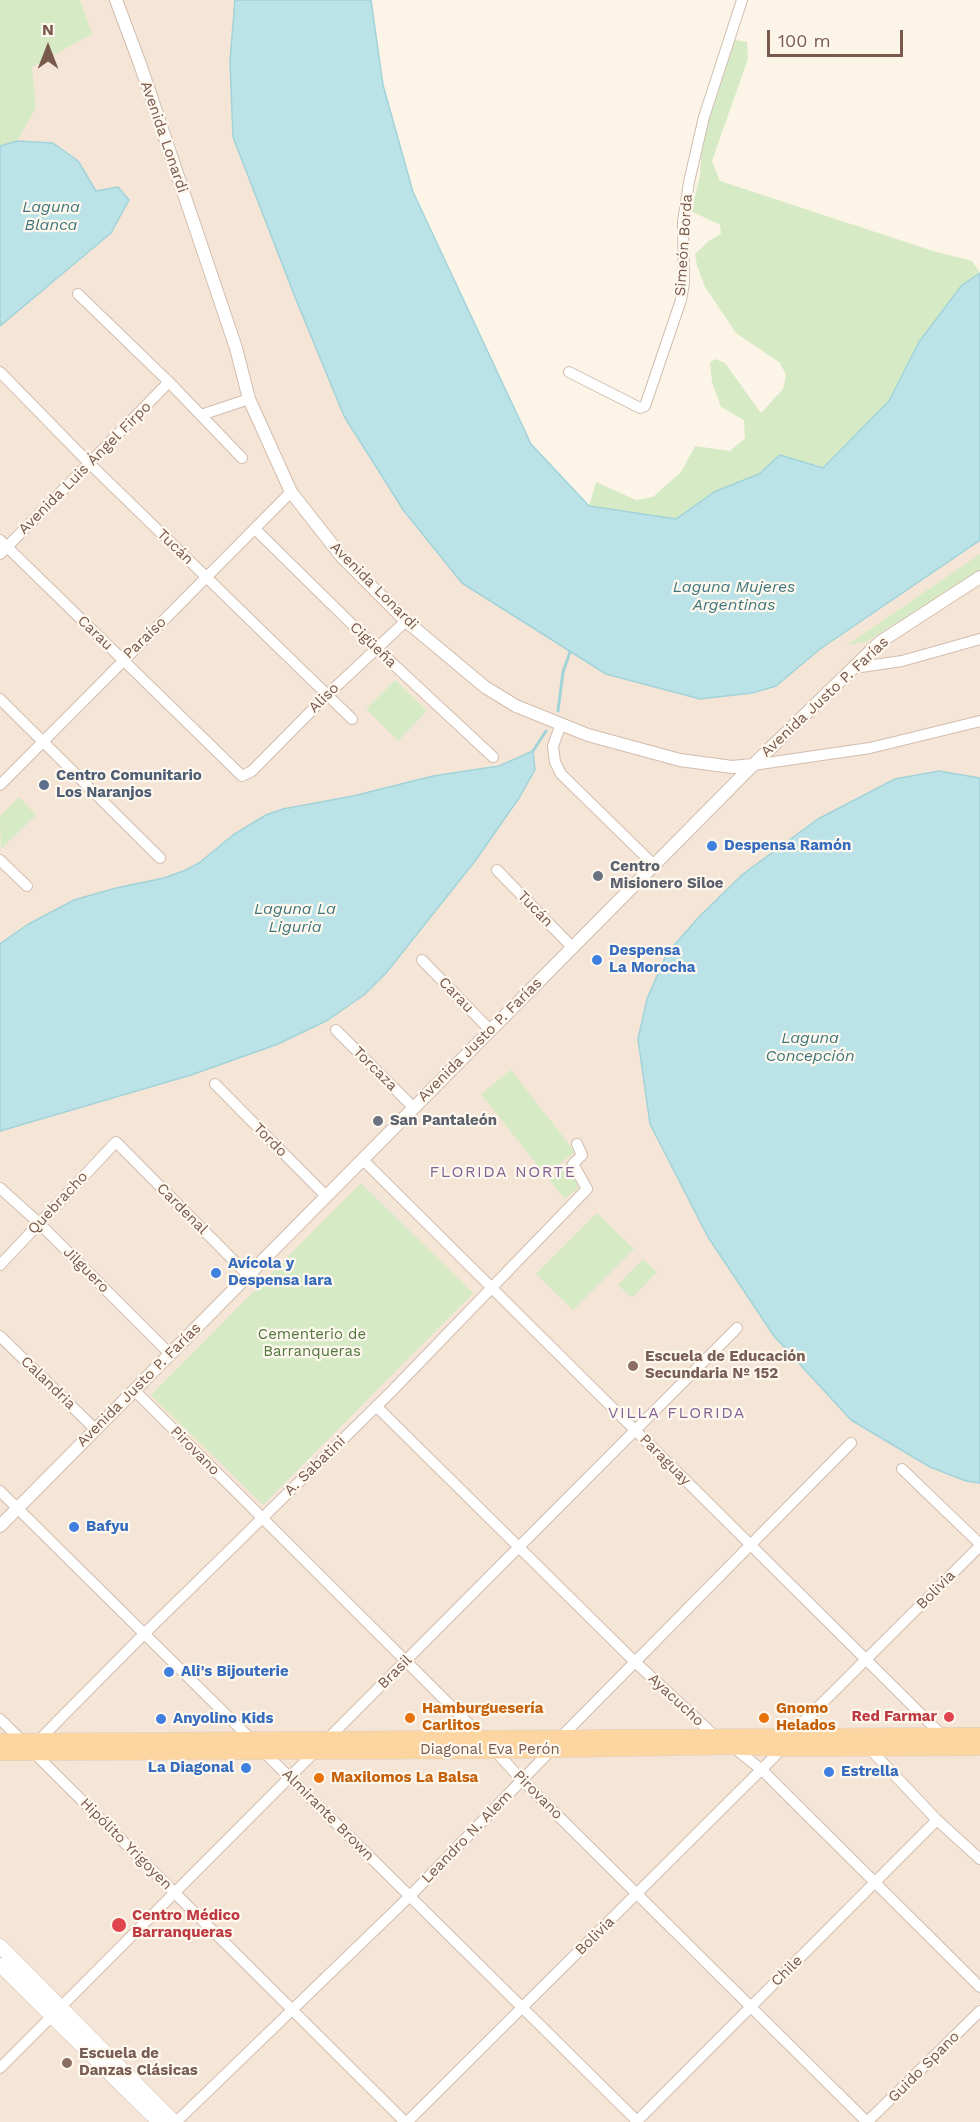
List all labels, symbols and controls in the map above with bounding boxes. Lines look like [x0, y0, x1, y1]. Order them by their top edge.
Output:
north arrow [18, 18, 78, 78]
scale bar [770, 18, 906, 56]
text: N [42, 20, 54, 39]
text: 100 m [778, 30, 831, 51]
street label: Avenida Lonardi [136, 79, 192, 195]
street label: Simeón Borda [671, 193, 697, 297]
water label: Laguna Blanca [22, 197, 80, 235]
street label: Avenida Luis Ángel Firpo [15, 398, 155, 538]
street label: Tucán [153, 525, 197, 569]
street label: Avenida Lonardi [326, 538, 422, 634]
water label: Laguna Mujeres Argentinas [673, 577, 795, 615]
street label: Carau [73, 612, 117, 654]
street label: Paraíso [120, 613, 170, 663]
street label: Cigüeña [346, 618, 400, 672]
street label: Avenida Justo P. Farías [757, 633, 893, 761]
street label: Aliso [305, 679, 343, 717]
place label: Centro Comunitario Los Naranjos [56, 767, 202, 802]
marker: Centro Comunitario Los Naranjos [37, 778, 51, 792]
place label: Despensa Ramón [724, 837, 851, 855]
marker: Despensa Ramón [705, 839, 719, 853]
place label: Centro Misionero Siloe [610, 858, 724, 893]
marker: Centro Misionero Siloe [591, 869, 605, 883]
street label: Tucán [513, 887, 557, 931]
water label: Laguna La Liguria [254, 899, 336, 937]
place label: Despensa La Morocha [609, 942, 695, 977]
marker: Despensa La Morocha [590, 953, 604, 967]
street label: Carau [435, 973, 477, 1017]
street label: Avenida Justo P. Farías [414, 974, 546, 1106]
water label: Laguna Concepción [765, 1028, 855, 1066]
street label: Torcaza [349, 1043, 401, 1095]
place label: San Pantaleón [390, 1112, 497, 1130]
marker: San Pantaleón [371, 1114, 385, 1128]
street label: Tordo [249, 1119, 291, 1161]
district label: FLORIDA NORTE [430, 1162, 576, 1182]
street label: Quebracho [24, 1168, 92, 1238]
street label: Cardenal [153, 1180, 211, 1238]
street label: Jilguero [59, 1243, 113, 1297]
place label: Avícola y Despensa Iara [228, 1255, 332, 1290]
marker: Avícola y Despensa Iara [209, 1266, 223, 1280]
street label: Avenida Justo P. Farías [73, 1319, 205, 1451]
park label: Cementerio de Barranqueras [258, 1326, 366, 1361]
place label: Escuela de Educación Secundaria Nº 152 [645, 1348, 806, 1383]
street label: Calandria [17, 1353, 79, 1413]
marker: Escuela de Educación Secundaria Nº 152 [626, 1359, 640, 1373]
district label: VILLA FLORIDA [608, 1403, 746, 1423]
street label: Pirovano [167, 1423, 223, 1479]
street label: Paraguay [636, 1431, 694, 1489]
street label: A. Sabatini [281, 1432, 349, 1500]
place label: Bafyu [86, 1518, 129, 1536]
marker: Bafyu [67, 1520, 81, 1534]
street label: Bolivia [913, 1567, 959, 1613]
street label: Brasil [374, 1651, 416, 1693]
place label: Ali's Bijouterie [181, 1663, 289, 1681]
marker: Ali's Bijouterie [162, 1665, 176, 1679]
street label: Ayacucho [644, 1670, 708, 1730]
place label: Hamburguesería Carlitos [422, 1700, 543, 1735]
place label: Gnomo Helados [776, 1700, 836, 1735]
place label: Red Farmar [852, 1708, 937, 1726]
place label: Anyolino Kids [173, 1710, 273, 1728]
marker: Red Farmar [942, 1710, 956, 1724]
marker: Hamburguesería Carlitos [403, 1711, 417, 1725]
marker: Gnomo Helados [757, 1711, 771, 1725]
marker: Anyolino Kids [154, 1712, 168, 1726]
street label: Diagonal Eva Perón [420, 1741, 560, 1759]
place label: La Diagonal [148, 1759, 234, 1777]
marker: La Diagonal [239, 1761, 253, 1775]
place label: Estrella [841, 1763, 899, 1781]
street label: Almirante Brown [278, 1765, 378, 1865]
marker: Estrella [822, 1765, 836, 1779]
street label: Pirovano [510, 1767, 566, 1823]
place label: Maxilomos La Balsa [331, 1769, 478, 1787]
marker: Maxilomos La Balsa [312, 1771, 326, 1785]
street label: Leandro N. Alem [418, 1787, 516, 1887]
street label: Hipólito Yrigoyen [76, 1794, 176, 1894]
place label: Centro Médico Barranqueras [132, 1907, 240, 1942]
street label: Bolivia [572, 1913, 618, 1959]
marker: Centro Médico Barranqueras [110, 1916, 128, 1934]
street label: Chile [768, 1952, 806, 1990]
street label: Guido Spano [885, 2028, 963, 2106]
place label: Escuela de Danzas Clásicas [79, 2045, 198, 2080]
marker: Escuela de Danzas Clásicas [60, 2056, 74, 2070]

